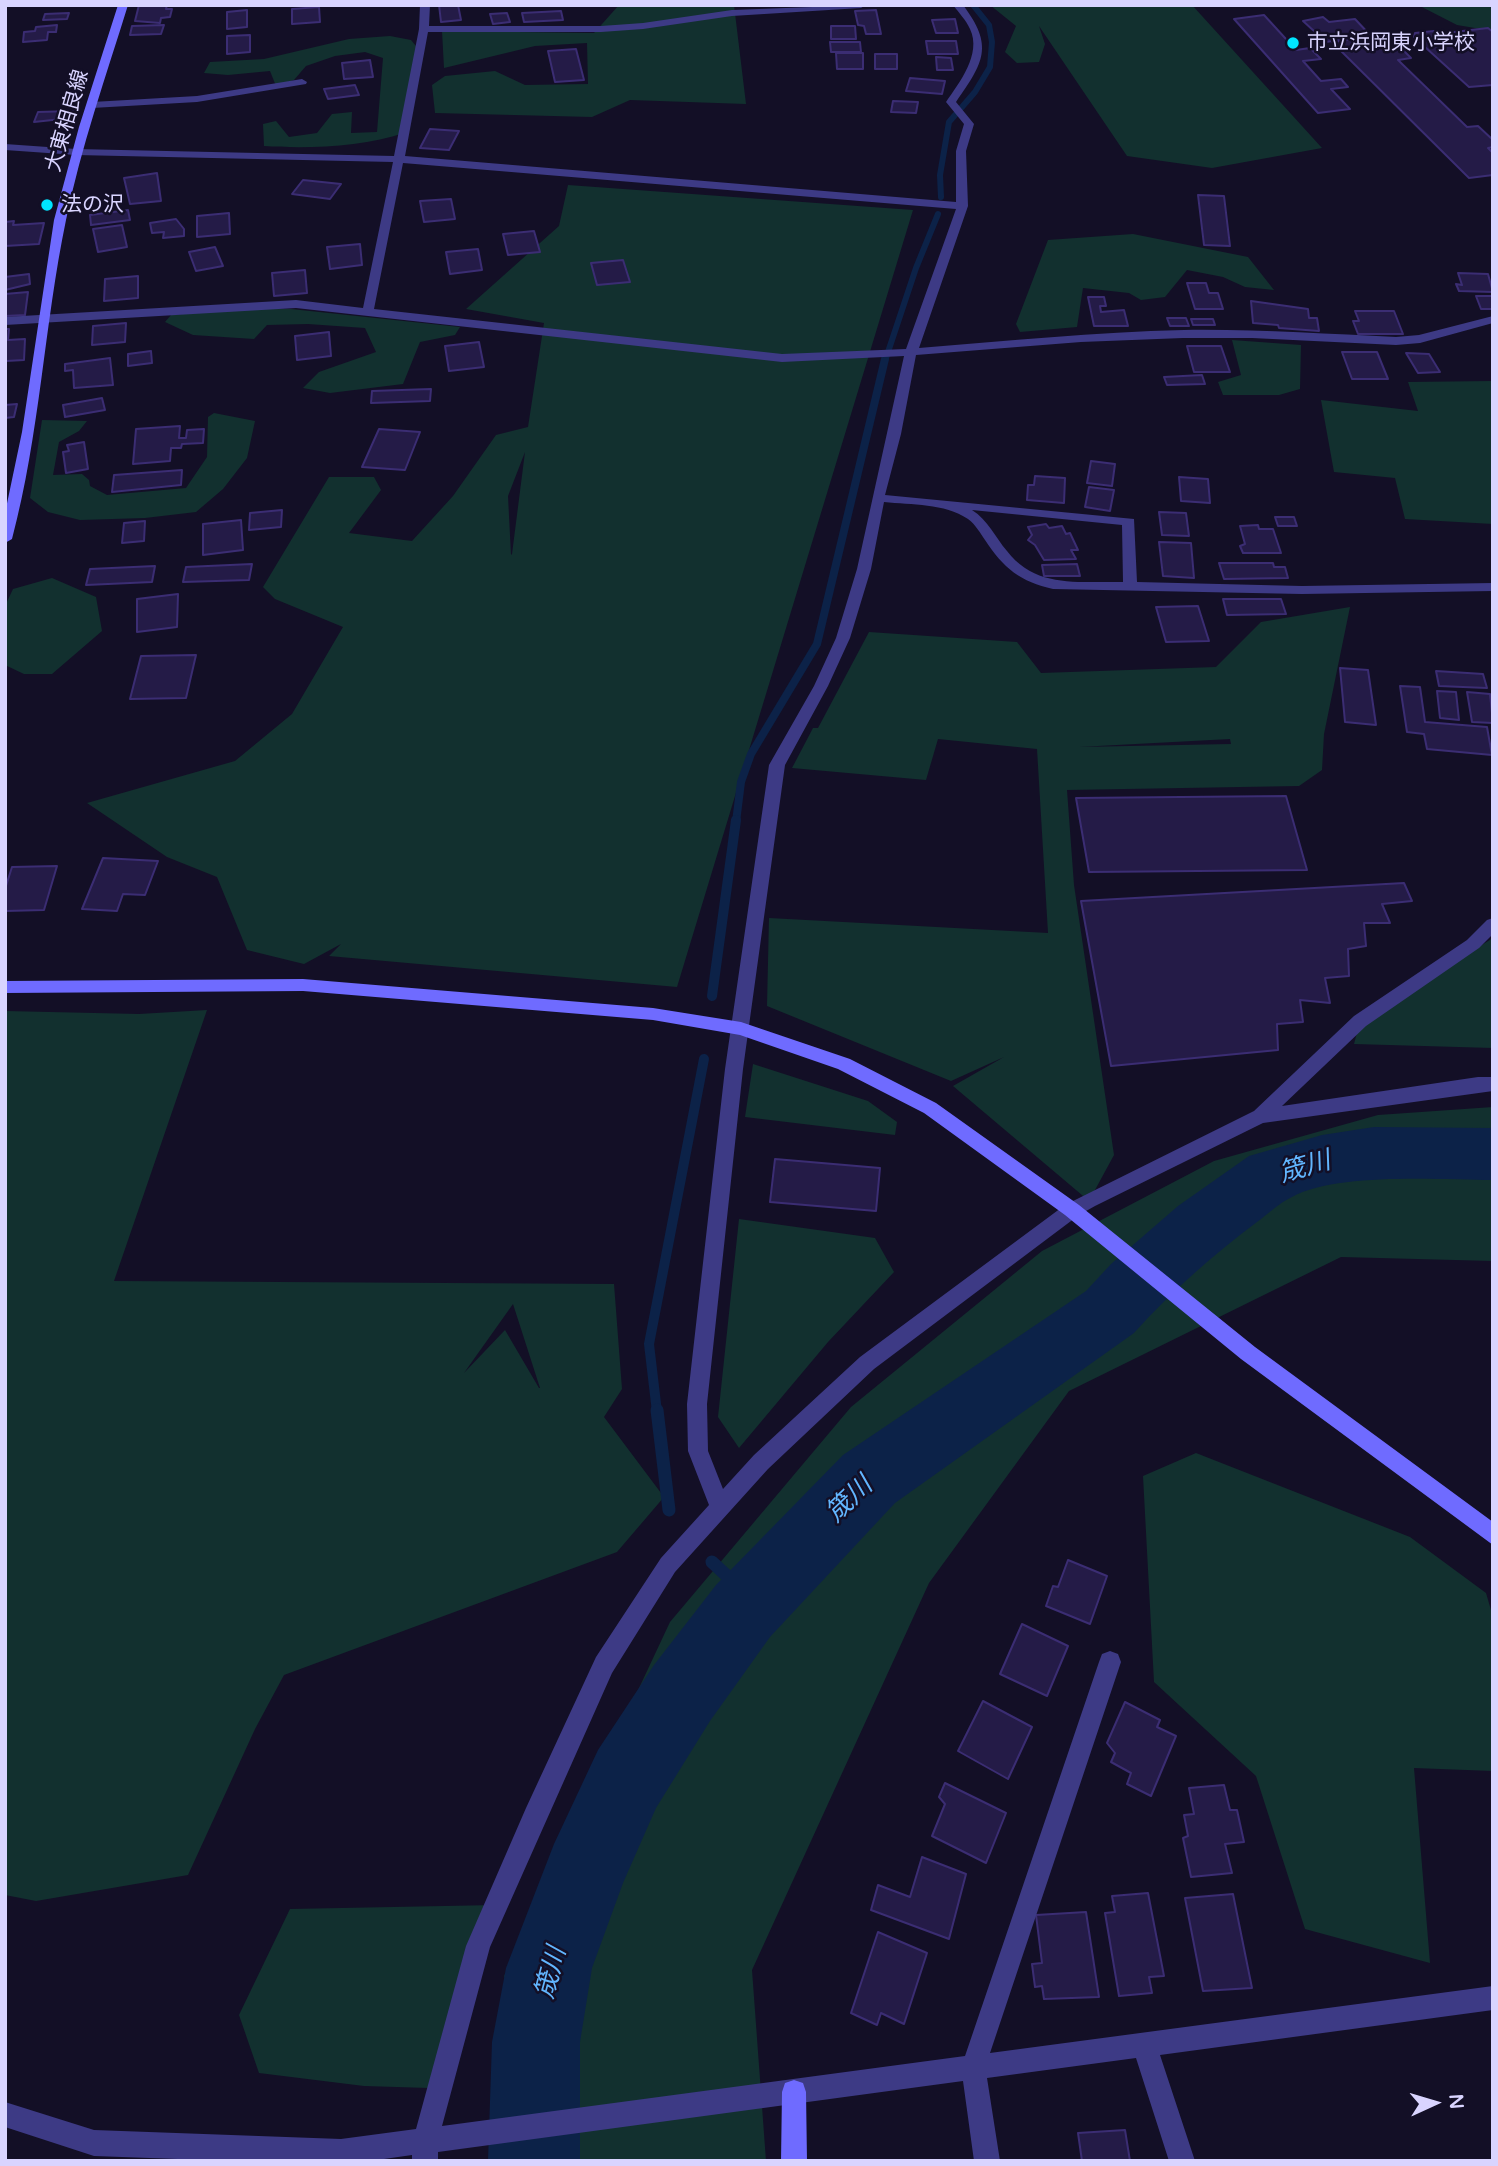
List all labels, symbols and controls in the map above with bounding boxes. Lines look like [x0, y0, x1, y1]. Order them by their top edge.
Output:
place label: 市立浜岡東小学校 [1307, 30, 1475, 56]
marker: 市立浜岡東小学校 [1285, 35, 1301, 51]
street label: 大東相良線 [41, 67, 95, 175]
place label: 法の沢 [61, 192, 124, 218]
marker: 法の沢 [39, 197, 55, 213]
water label: 筬川 [1276, 1146, 1334, 1190]
water label: 筬川 [820, 1471, 880, 1529]
water label: 筬川 [530, 1944, 574, 2002]
north arrow [1400, 2068, 1470, 2138]
text: N [1444, 2093, 1467, 2110]

